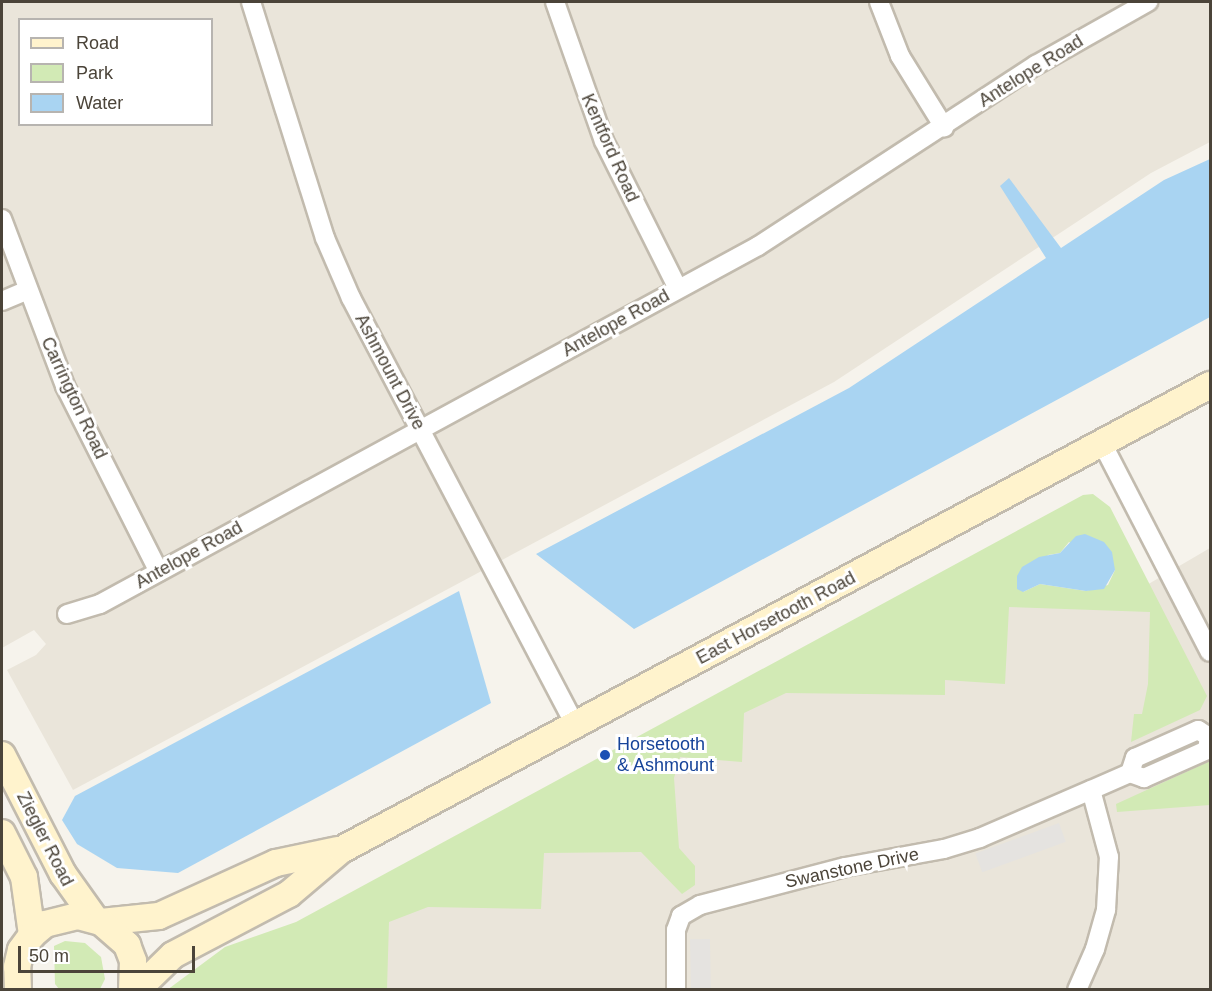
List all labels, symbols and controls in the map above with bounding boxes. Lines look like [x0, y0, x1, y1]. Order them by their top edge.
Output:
legend [18, 18, 213, 126]
street label: Antelope Road [975, 30, 1087, 112]
text: Road [76, 33, 119, 53]
text: Park [76, 63, 113, 83]
street label: Kentford Road [577, 91, 643, 205]
text: Water [76, 93, 123, 113]
street label: Antelope Road [559, 285, 673, 361]
street label: Ashmount Drive [350, 310, 430, 434]
street label: Carrington Road [36, 334, 112, 462]
street label: Antelope Road [132, 517, 246, 593]
street label: East Horsetooth Road [693, 567, 859, 669]
place label: Horsetooth & Ashmount [617, 734, 715, 777]
marker: Horsetooth & Ashmount [598, 748, 612, 762]
street label: Ziegler Road [12, 788, 78, 890]
street label: Swanstone Drive [783, 843, 921, 893]
scale bar [21, 934, 198, 972]
text: 50 m [29, 946, 69, 966]

